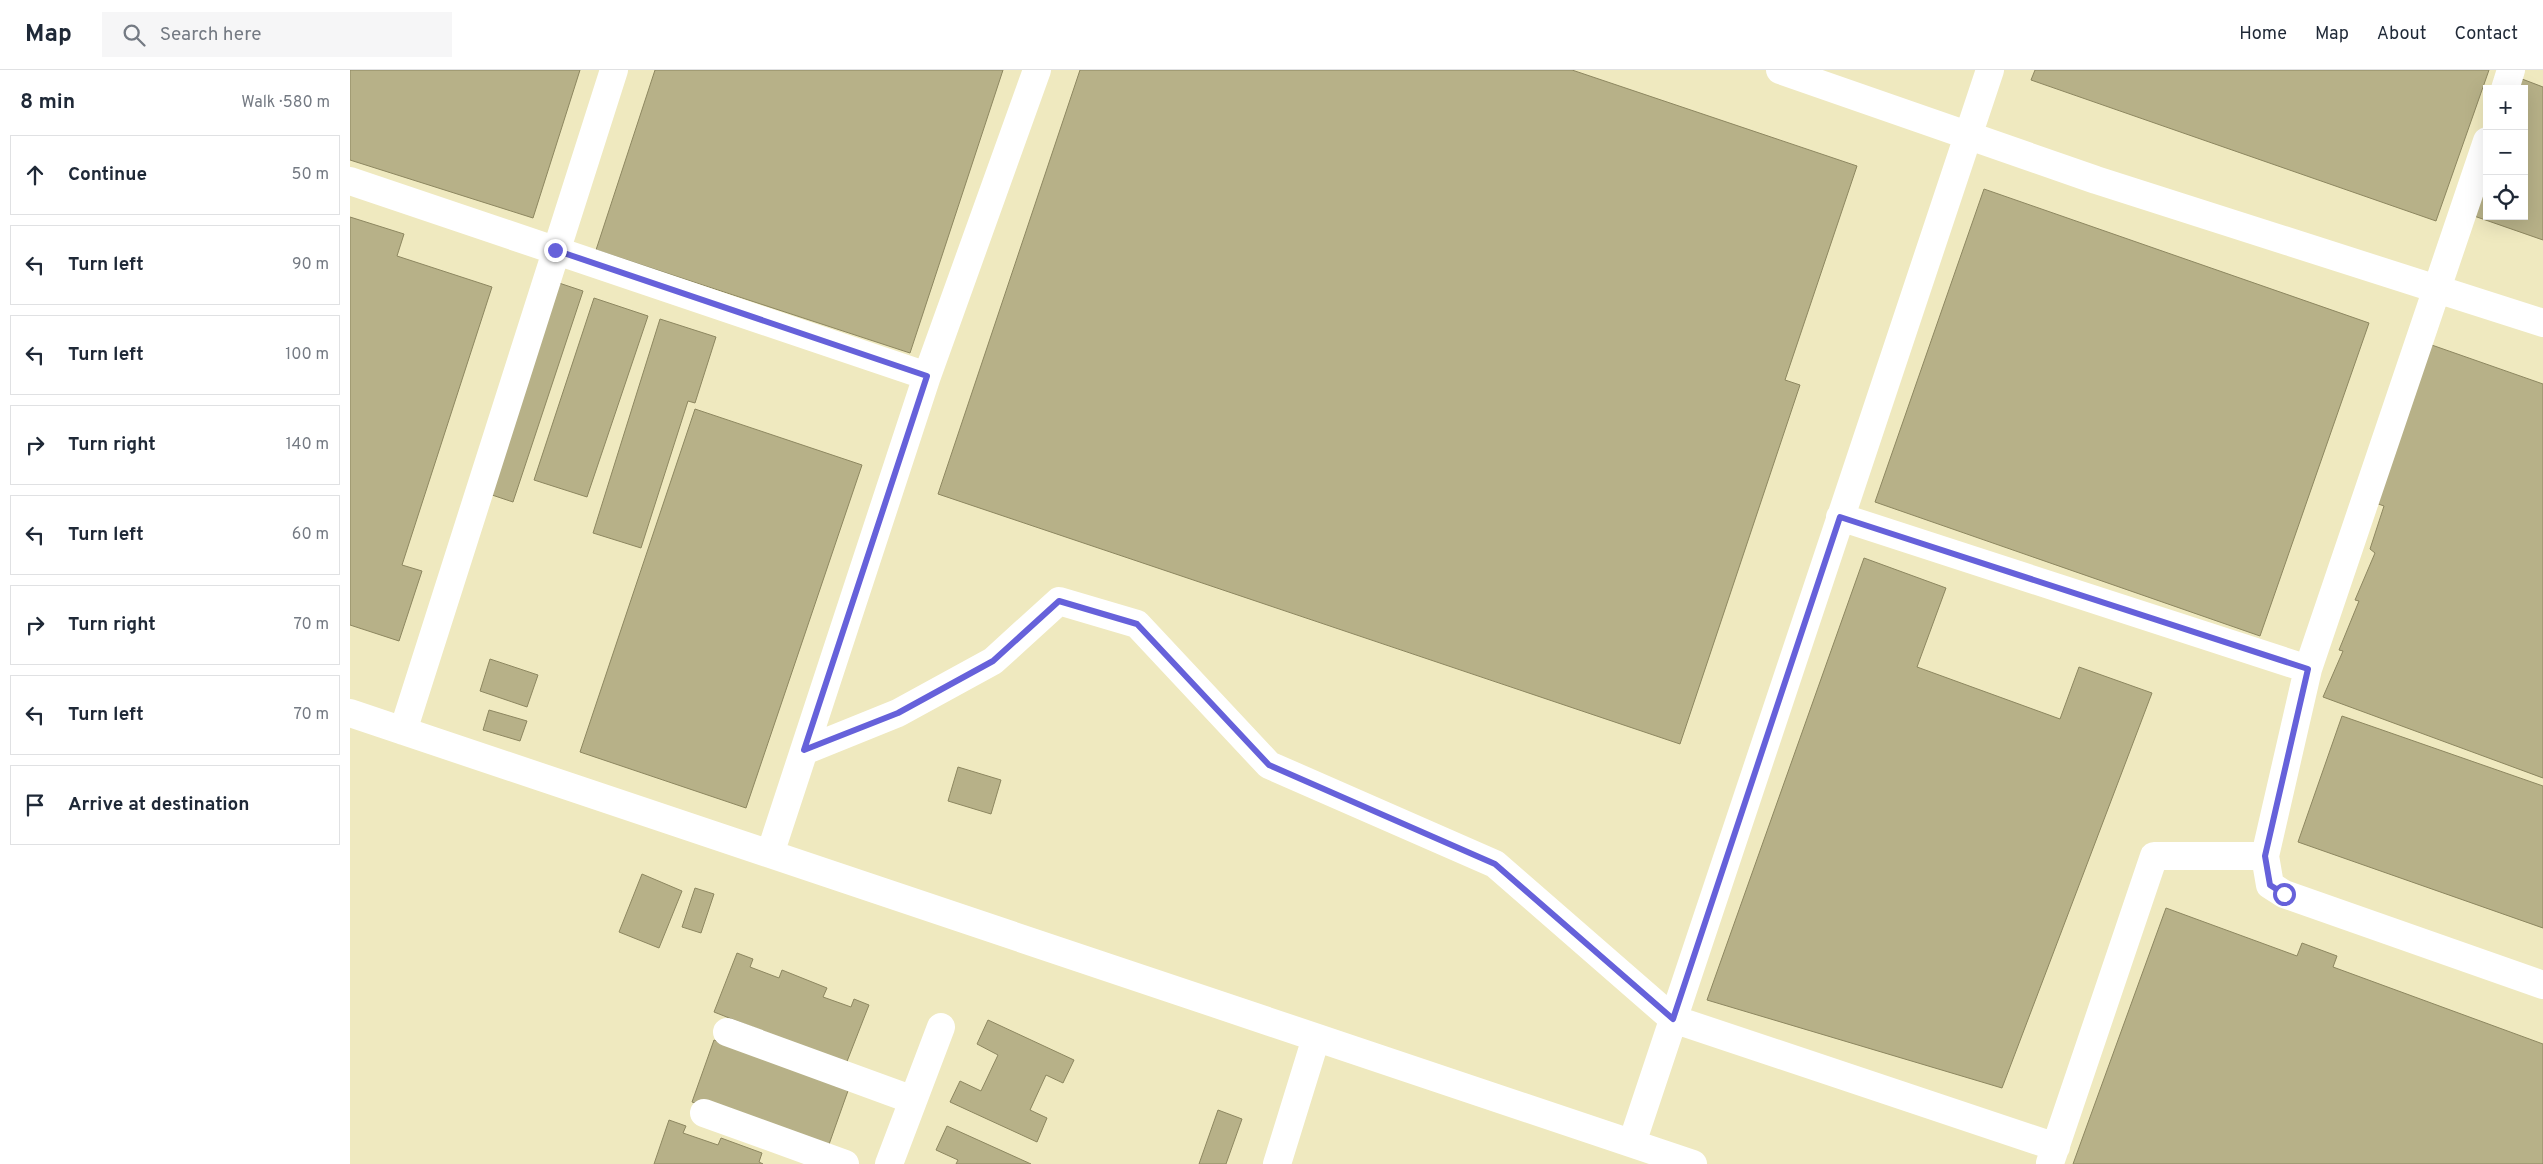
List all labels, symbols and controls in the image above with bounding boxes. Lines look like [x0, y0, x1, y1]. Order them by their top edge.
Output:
search box [102, 12, 452, 57]
text: Map [25, 20, 72, 50]
icon: search [120, 21, 148, 49]
text: Search here [160, 23, 261, 47]
text: Home [2239, 23, 2287, 46]
text: Map [2315, 23, 2349, 46]
text: About [2377, 23, 2426, 46]
text: Contact [2454, 23, 2518, 46]
map controls [2483, 85, 2528, 220]
button: + [2483, 85, 2528, 130]
text: 8 min [20, 89, 75, 116]
text: Walk · 580 m [241, 93, 330, 113]
button: − [2483, 130, 2528, 175]
icon: ahead [21, 161, 49, 189]
text: Continue [68, 163, 147, 187]
text: 50 m [292, 165, 329, 185]
button: locate [2483, 175, 2528, 220]
route end [544, 239, 567, 262]
icon: left [21, 251, 49, 279]
text: Turn left [68, 253, 144, 277]
text: 90 m [292, 255, 329, 275]
icon: left [21, 341, 49, 369]
text: Turn left [68, 343, 144, 367]
text: 100 m [285, 345, 329, 365]
icon: right [21, 431, 49, 459]
text: Turn right [68, 433, 156, 457]
text: 140 m [286, 435, 329, 455]
icon: left [21, 521, 49, 549]
text: Turn left [68, 523, 144, 547]
text: 60 m [292, 525, 329, 545]
icon: right [21, 611, 49, 639]
text: Turn right [68, 613, 156, 637]
text: 70 m [294, 615, 329, 635]
icon: left [21, 701, 49, 729]
text: Turn left [68, 703, 144, 727]
text: 70 m [294, 705, 329, 725]
icon: arrive [21, 791, 49, 819]
text: Arrive at destination [68, 793, 249, 817]
route start [2273, 883, 2296, 906]

